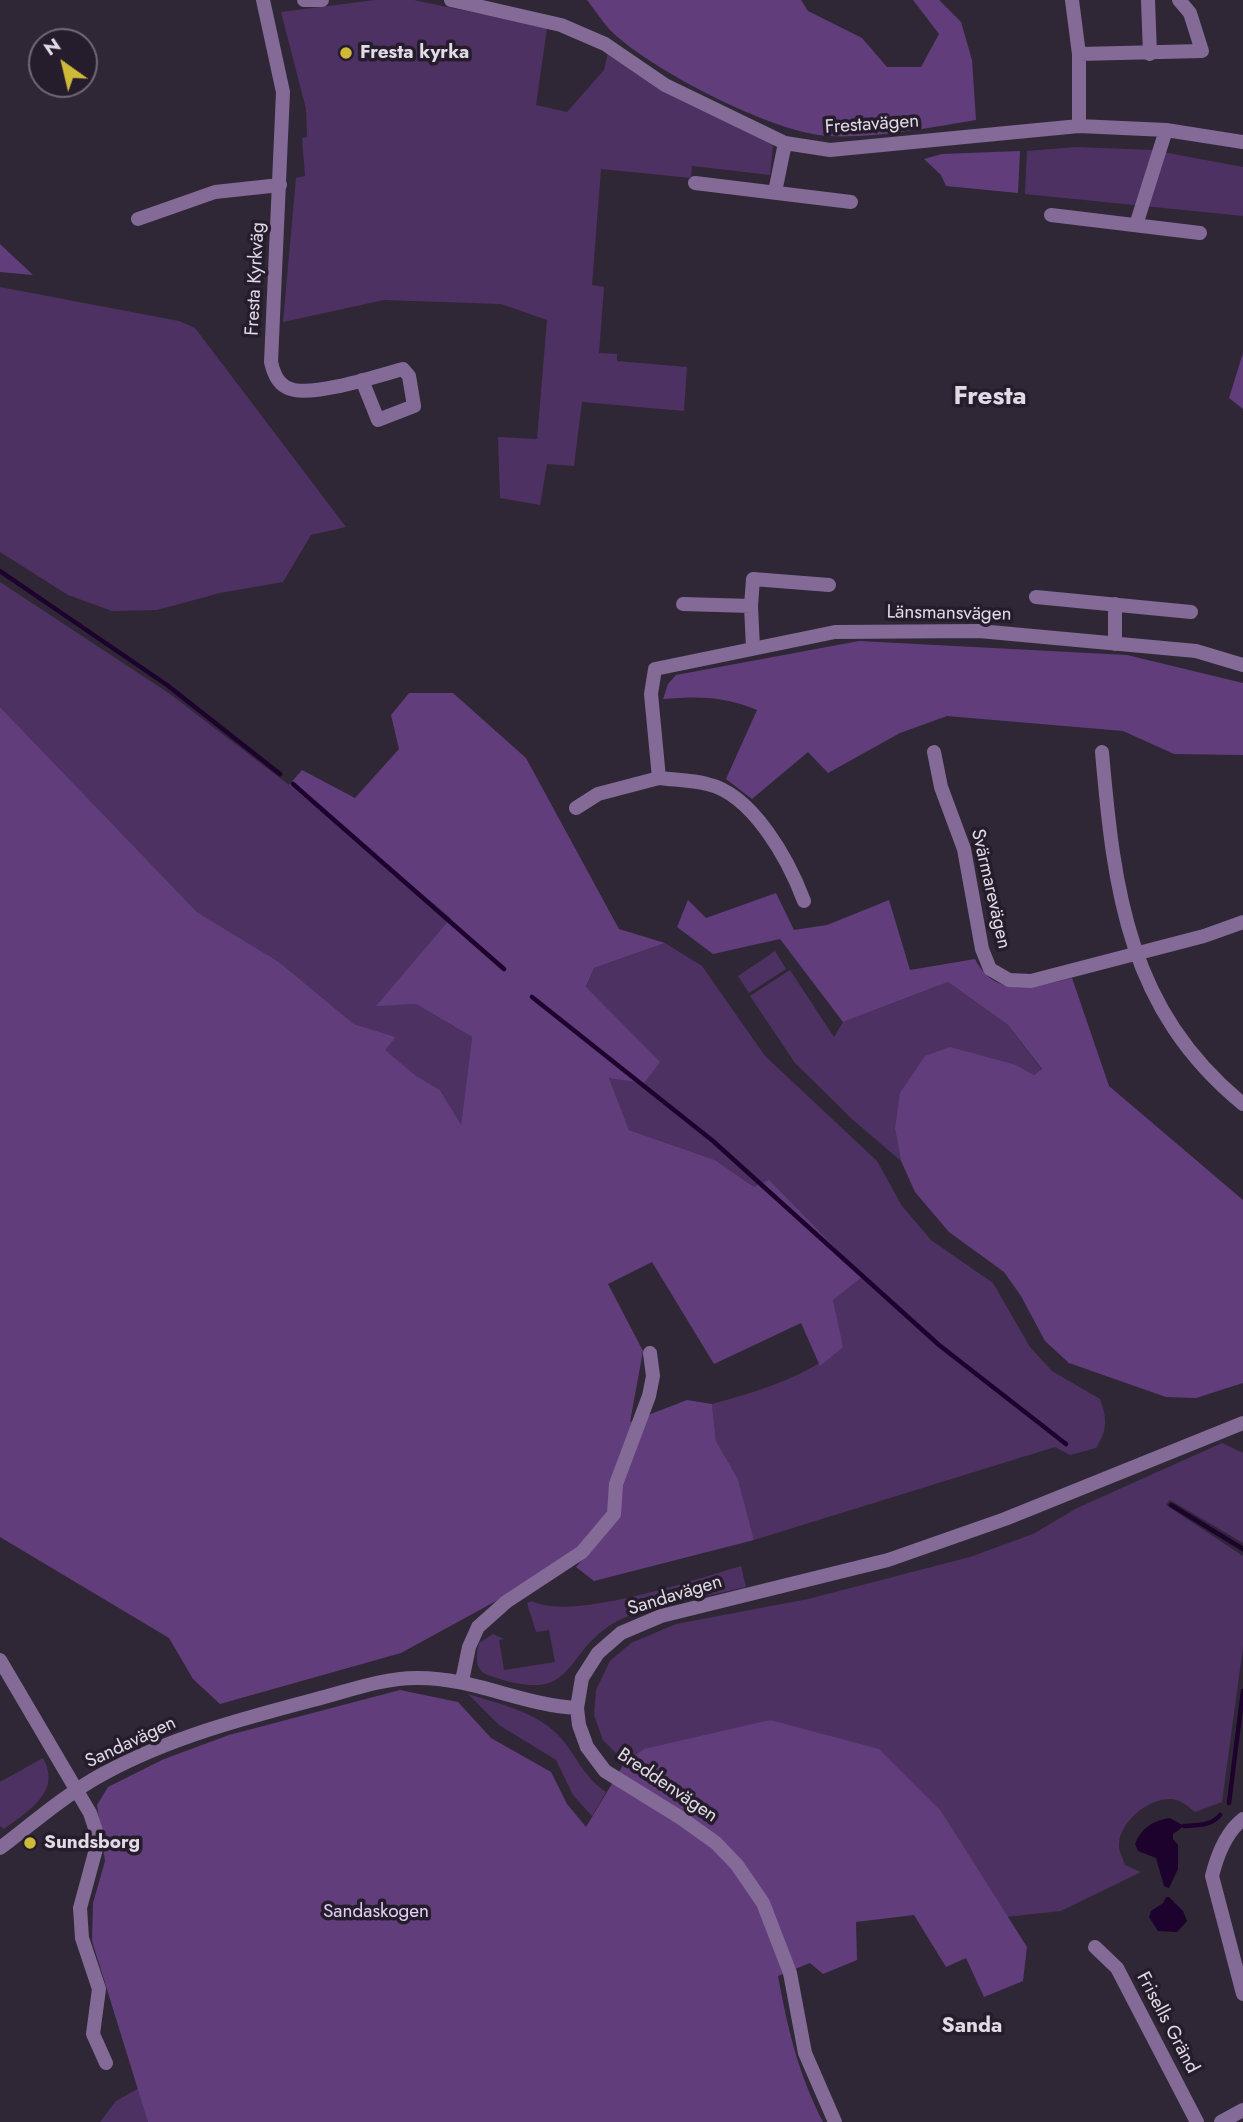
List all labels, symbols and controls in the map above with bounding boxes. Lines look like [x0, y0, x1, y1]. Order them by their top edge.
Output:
north arrow [28, 28, 98, 98]
text: N [38, 31, 66, 62]
place label: Fresta kyrka [360, 42, 469, 64]
marker: Fresta kyrka [338, 45, 354, 61]
street label: Frestavägen [824, 110, 920, 140]
street label: Fresta Kyrkväg [242, 222, 270, 336]
district label: Fresta [953, 382, 1027, 414]
street label: Länsmansvägen [886, 602, 1012, 626]
street label: Svärmarevägen [965, 827, 1015, 951]
street label: Sandavägen [625, 1571, 725, 1621]
street label: Sandavägen [82, 1712, 180, 1774]
street label: Breddenvägen [612, 1744, 722, 1828]
place label: Sundsborg [44, 1832, 140, 1854]
marker: Sundsborg [22, 1835, 38, 1851]
park label: Sandaskogen [323, 1901, 429, 1923]
street label: Frisells Gränd [1131, 1968, 1203, 2078]
district label: Sanda [942, 2014, 1002, 2040]

